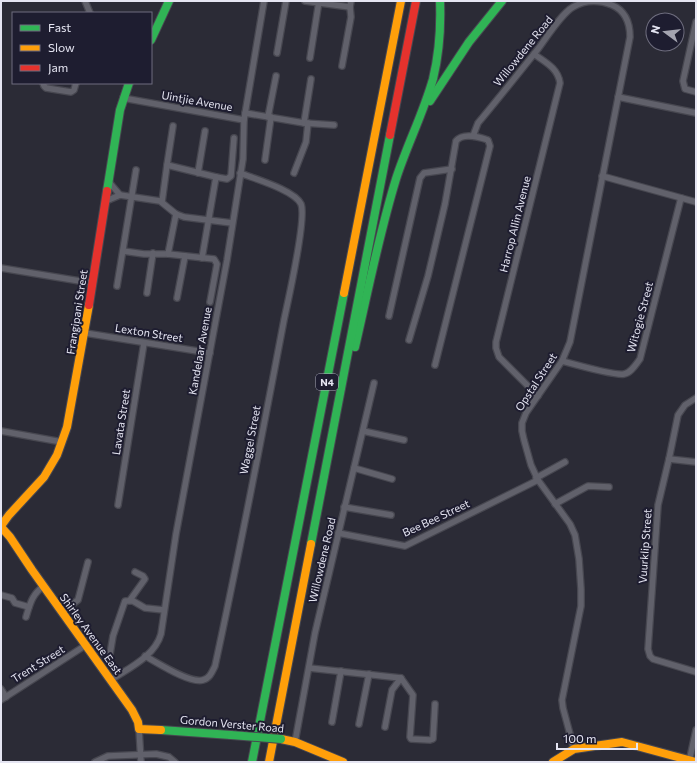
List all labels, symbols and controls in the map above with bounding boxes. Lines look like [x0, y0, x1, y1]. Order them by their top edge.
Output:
legend [12, 12, 152, 84]
north arrow [645, 12, 685, 52]
street label: Willowdene Road [490, 13, 555, 88]
text: Fast [48, 20, 71, 34]
text: N [648, 24, 662, 35]
text: Slow [48, 40, 75, 54]
text: Jam [48, 60, 68, 75]
street label: Uintjie Avenue [161, 88, 234, 113]
street label: Harrop Allin Avenue [496, 174, 533, 273]
street label: Frangipani Street [63, 268, 90, 355]
street label: Witogie Street [624, 280, 655, 354]
street label: Kandelaar Avenue [185, 306, 214, 396]
street label: Lexton Street [114, 321, 184, 344]
street label: Opstal Street [512, 350, 559, 413]
road number: N4 [316, 374, 338, 390]
street label: Lavata Street [109, 388, 132, 456]
street label: Waggel Street [236, 404, 263, 476]
street label: Bee Bee Street [400, 496, 472, 539]
street label: Vuurklip Street [635, 508, 654, 584]
street label: Willowdene Road [305, 516, 338, 604]
street label: Shirley Avenue East [58, 591, 125, 677]
street label: Trent Street [9, 642, 67, 685]
street label: Gordon Verster Road [179, 712, 285, 735]
scale bar [557, 725, 637, 751]
text: 100 m [563, 731, 597, 745]

